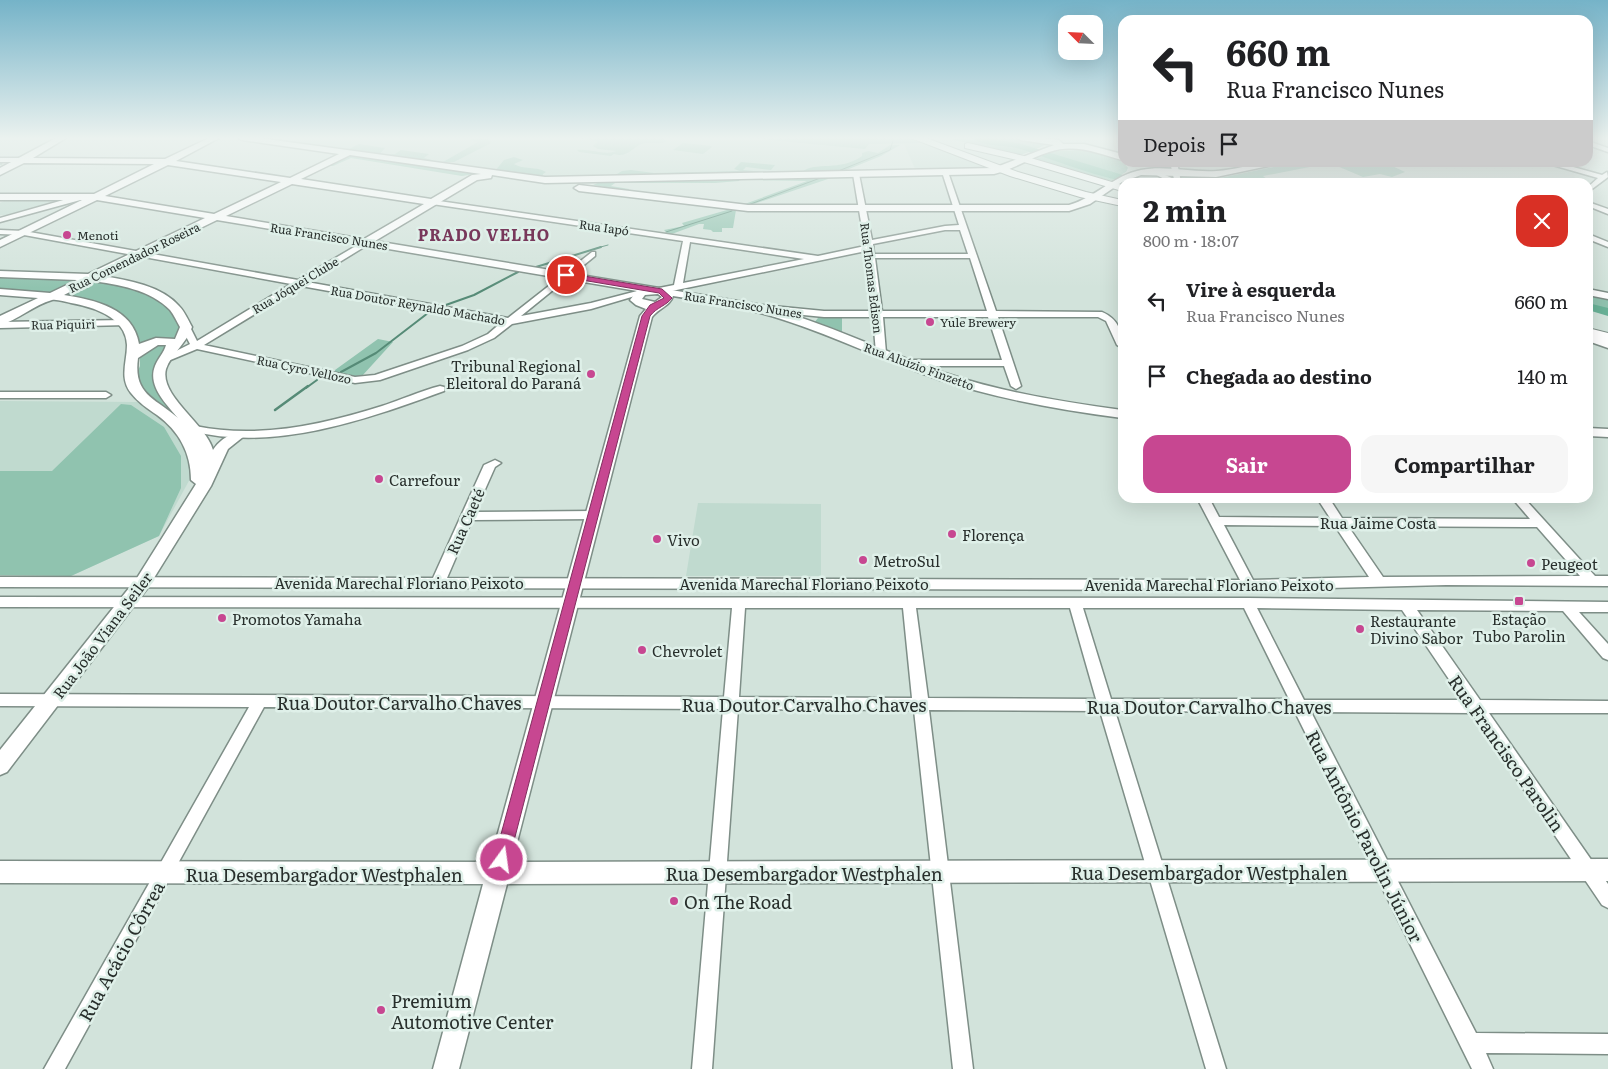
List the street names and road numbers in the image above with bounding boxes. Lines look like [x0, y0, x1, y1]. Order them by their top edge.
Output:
street label: Rua Iapó [578, 215, 630, 239]
street label: Rua Comendador Roseira [65, 217, 203, 297]
street label: Rua Francisco Nunes [269, 218, 390, 254]
street label: Rua Thomas Edison [856, 222, 888, 334]
street label: Rua Jóquei Clube [248, 252, 342, 318]
street label: Rua Doutor Reynaldo Machado [329, 281, 507, 329]
street label: Rua Francisco Nunes [683, 286, 804, 322]
street label: Rua Piquiri [31, 314, 95, 334]
street label: Rua Aluízio Finzetto [861, 338, 977, 394]
street label: Rua Cyro Vellozo [255, 350, 353, 388]
street label: Rua Caeté [440, 484, 490, 558]
street label: Rua Jaime Costa [1320, 511, 1437, 534]
street label: Rua João Viana Seiler [47, 567, 157, 703]
street label: Avenida Marechal Floriano Peixoto [274, 571, 524, 594]
street label: Avenida Marechal Floriano Peixoto [679, 572, 929, 595]
street label: Avenida Marechal Floriano Peixoto [1084, 573, 1334, 596]
street label: Rua Francisco Parolin [1442, 669, 1572, 837]
street label: Rua Doutor Carvalho Chaves [277, 689, 521, 716]
street label: Rua Doutor Carvalho Chaves [682, 691, 926, 718]
street label: Rua Doutor Carvalho Chaves [1087, 693, 1331, 720]
street label: Rua Antônio Parolin Júnior [1300, 725, 1431, 947]
street label: Rua Desembargador Westphalen [1070, 859, 1348, 886]
street label: Rua Desembargador Westphalen [665, 860, 943, 887]
street label: Rua Desembargador Westphalen [185, 861, 463, 888]
street label: Rua Acácio Côrrea [71, 876, 171, 1026]

